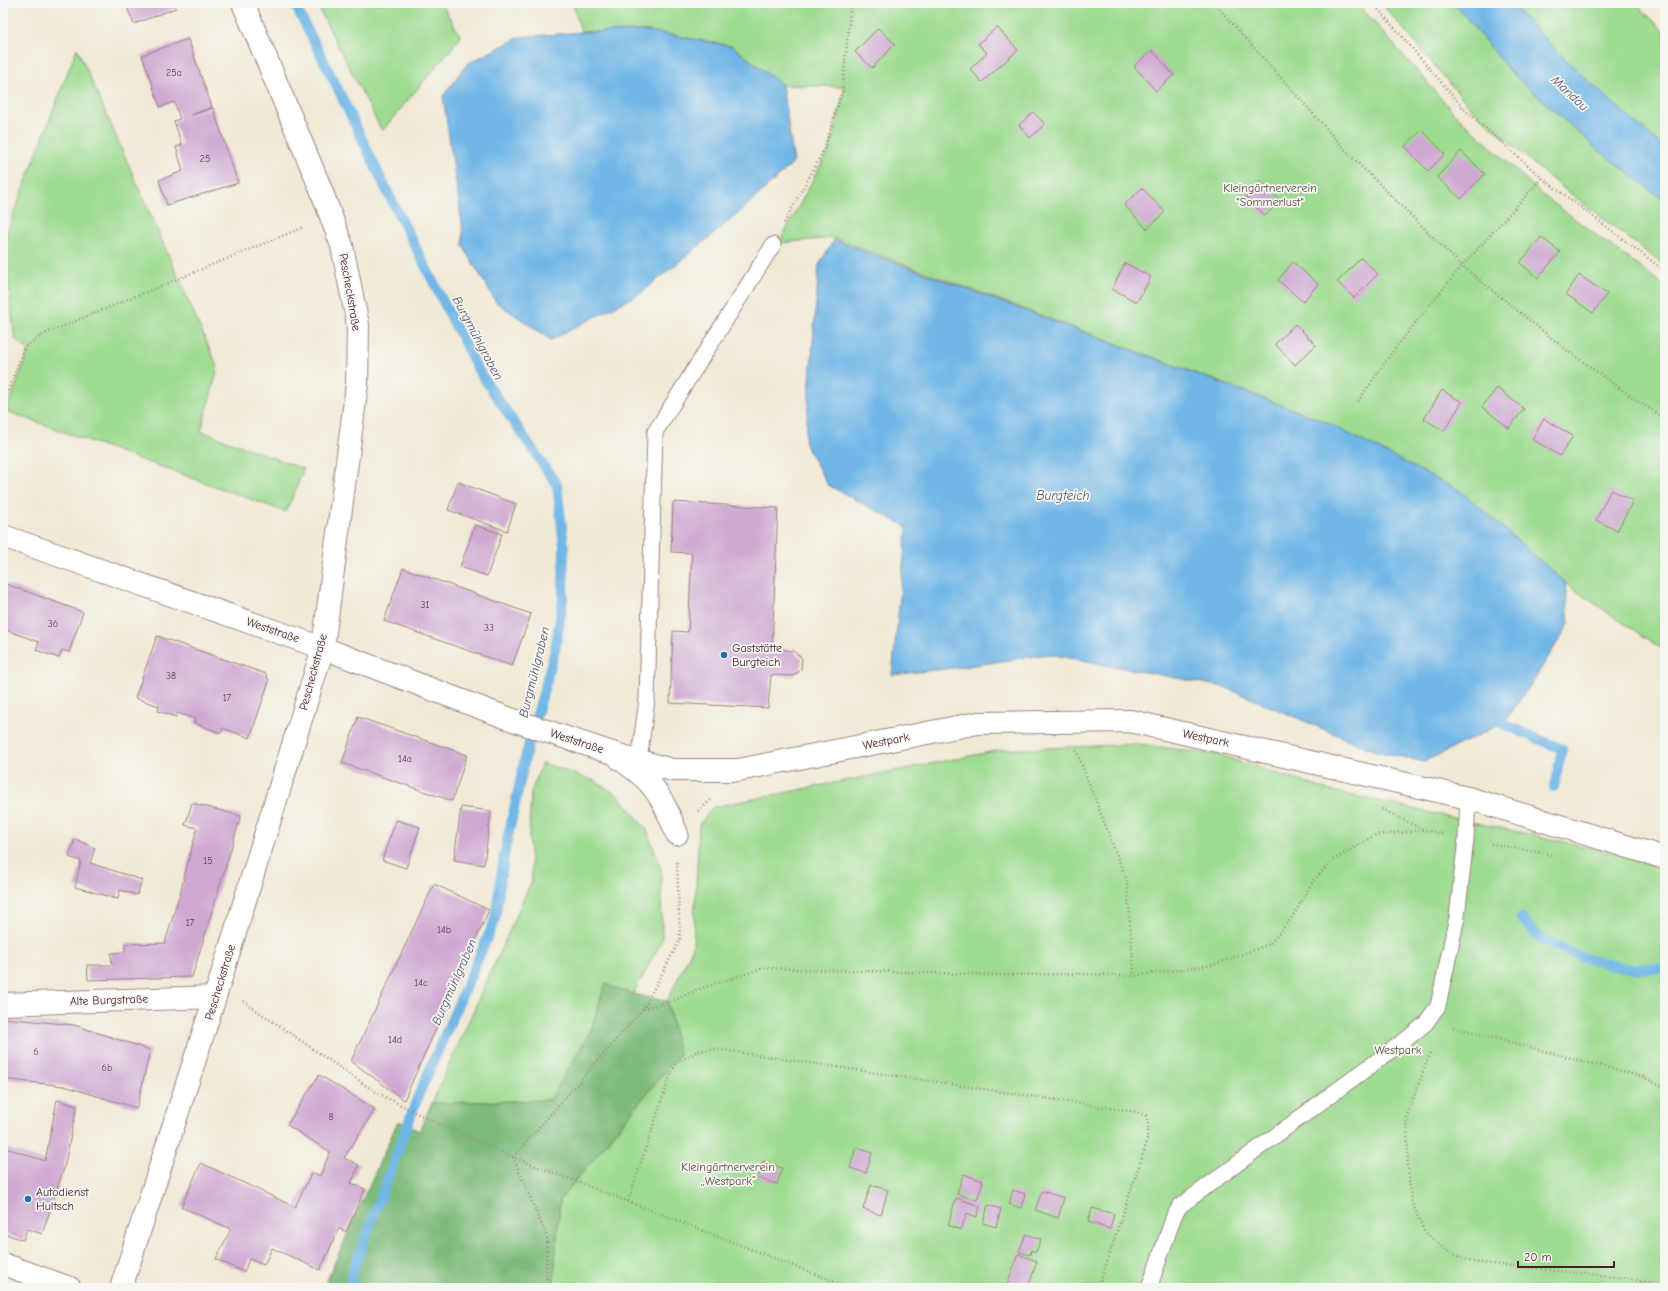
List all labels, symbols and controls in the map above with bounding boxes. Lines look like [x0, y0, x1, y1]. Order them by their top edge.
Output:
house number: 25a [166, 67, 182, 79]
water label: Mandau [1548, 71, 1592, 114]
house number: 25 [200, 153, 210, 165]
park label: Kleingärtnerverein "Sommerlust" [1223, 181, 1317, 209]
street label: Pescheckstraße [336, 252, 364, 332]
water label: Burgmühlgraben [450, 293, 506, 383]
water label: Burgteich [1036, 488, 1090, 503]
house number: 31 [420, 599, 430, 611]
street label: Weststraße [244, 614, 302, 646]
house number: 36 [48, 618, 58, 630]
house number: 33 [484, 622, 494, 634]
water label: Burgmühlgraben [515, 625, 553, 719]
street label: Pescheckstraße [296, 632, 330, 712]
place label: Gaststätte Burgteich [732, 641, 782, 669]
marker: Gaststätte Burgteich [719, 650, 729, 660]
house number: 38 [166, 670, 176, 682]
house number: 17 [223, 692, 232, 704]
street label: Weststraße [548, 726, 606, 756]
street label: Westpark [1181, 726, 1231, 750]
street label: Westpark [862, 730, 911, 752]
house number: 14a [398, 753, 412, 765]
house number: 15 [203, 855, 213, 867]
house number: 17 [186, 917, 195, 929]
house number: 14b [437, 924, 451, 936]
water label: Burgmühlgraben [428, 937, 480, 1027]
street label: Pescheckstraße [202, 942, 238, 1022]
house number: 14c [414, 977, 428, 989]
street label: Alte Burgstraße [70, 992, 148, 1008]
house number: 14d [388, 1034, 402, 1046]
park label: Westpark [1374, 1043, 1422, 1057]
house number: 6 [33, 1046, 39, 1058]
house number: 6b [102, 1062, 112, 1074]
house number: 8 [328, 1111, 334, 1123]
park label: Kleingärtnerverein „Westpark“ [681, 1160, 775, 1188]
place label: Autodienst Hultsch [36, 1185, 89, 1213]
marker: Autodienst Hultsch [23, 1194, 33, 1204]
scale bar [1518, 1243, 1614, 1269]
text: 20 m [1524, 1250, 1552, 1264]

